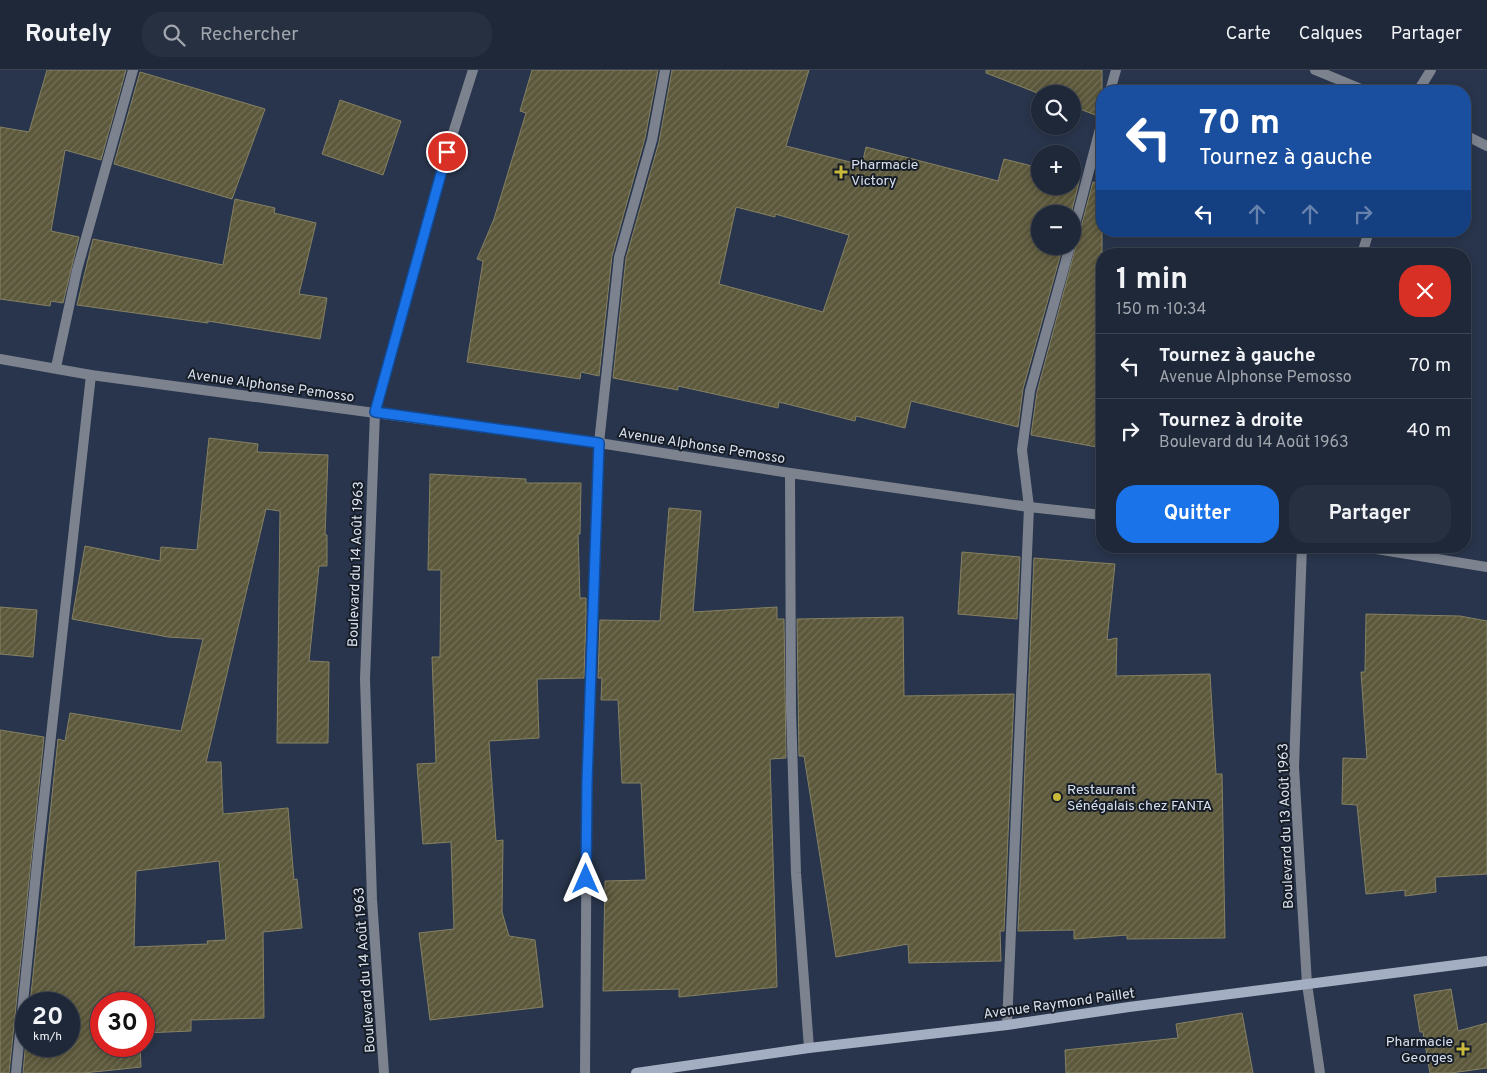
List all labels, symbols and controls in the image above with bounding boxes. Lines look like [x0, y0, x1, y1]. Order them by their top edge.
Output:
search box [142, 12, 492, 57]
text: Routely [25, 20, 112, 50]
icon: search [160, 21, 188, 49]
text: Rechercher [200, 23, 299, 47]
text: Carte [1226, 23, 1271, 46]
text: Calques [1299, 23, 1363, 46]
text: Partager [1391, 23, 1462, 46]
map controls [1031, 85, 1081, 255]
button: search [1031, 85, 1081, 135]
text: 70 m [1199, 102, 1280, 146]
icon: left [1116, 105, 1181, 170]
pin [426, 131, 468, 173]
icon: arrive [433, 138, 461, 166]
button: + [1031, 145, 1081, 195]
text: Tournez à gauche [1199, 145, 1372, 172]
place label: Pharmacie Victory [851, 157, 918, 190]
marker: Pharmacie Victory [835, 166, 847, 178]
icon: left [1190, 200, 1218, 228]
icon: ahead [1243, 200, 1271, 228]
icon: ahead [1296, 200, 1324, 228]
icon: right [1349, 200, 1377, 228]
button: − [1031, 205, 1081, 255]
text: 1 min [1116, 262, 1188, 299]
button: close [1399, 265, 1451, 317]
text: 150 m · 10:34 [1116, 300, 1206, 320]
text: Tournez à gauche [1159, 344, 1316, 368]
icon: left [1116, 352, 1144, 380]
text: 70 m [1409, 354, 1451, 378]
street label: Avenue Alphonse Pemosso [186, 366, 356, 407]
text: Avenue Alphonse Pemosso [1159, 368, 1352, 388]
text: Tournez à droite [1159, 409, 1303, 433]
icon: right [1116, 417, 1144, 445]
text: 40 m [1406, 419, 1451, 443]
street label: Avenue Alphonse Pemosso [617, 425, 787, 468]
text: Boulevard du 14 Août 1963 [1159, 433, 1349, 453]
street label: Boulevard du 14 Août 1963 [345, 481, 368, 647]
button: Quitter [1116, 485, 1279, 543]
button: Partager [1289, 485, 1451, 543]
street label: Boulevard du 13 Août 1963 [1275, 743, 1298, 909]
place label: Restaurant Sénégalais chez FANTA [1067, 782, 1212, 815]
marker: Restaurant Sénégalais chez FANTA [1051, 791, 1063, 803]
position arrow [559, 852, 611, 904]
street label: Boulevard du 14 Août 1963 [351, 886, 380, 1053]
street label: Avenue Raymond Paillet [982, 985, 1136, 1024]
speed limit sign: 30 [90, 992, 155, 1057]
text: 20 [32, 1002, 63, 1034]
text: km/h [33, 1029, 62, 1045]
place label: Pharmacie Georges [1386, 1034, 1453, 1067]
marker: Pharmacie Georges [1457, 1043, 1469, 1055]

